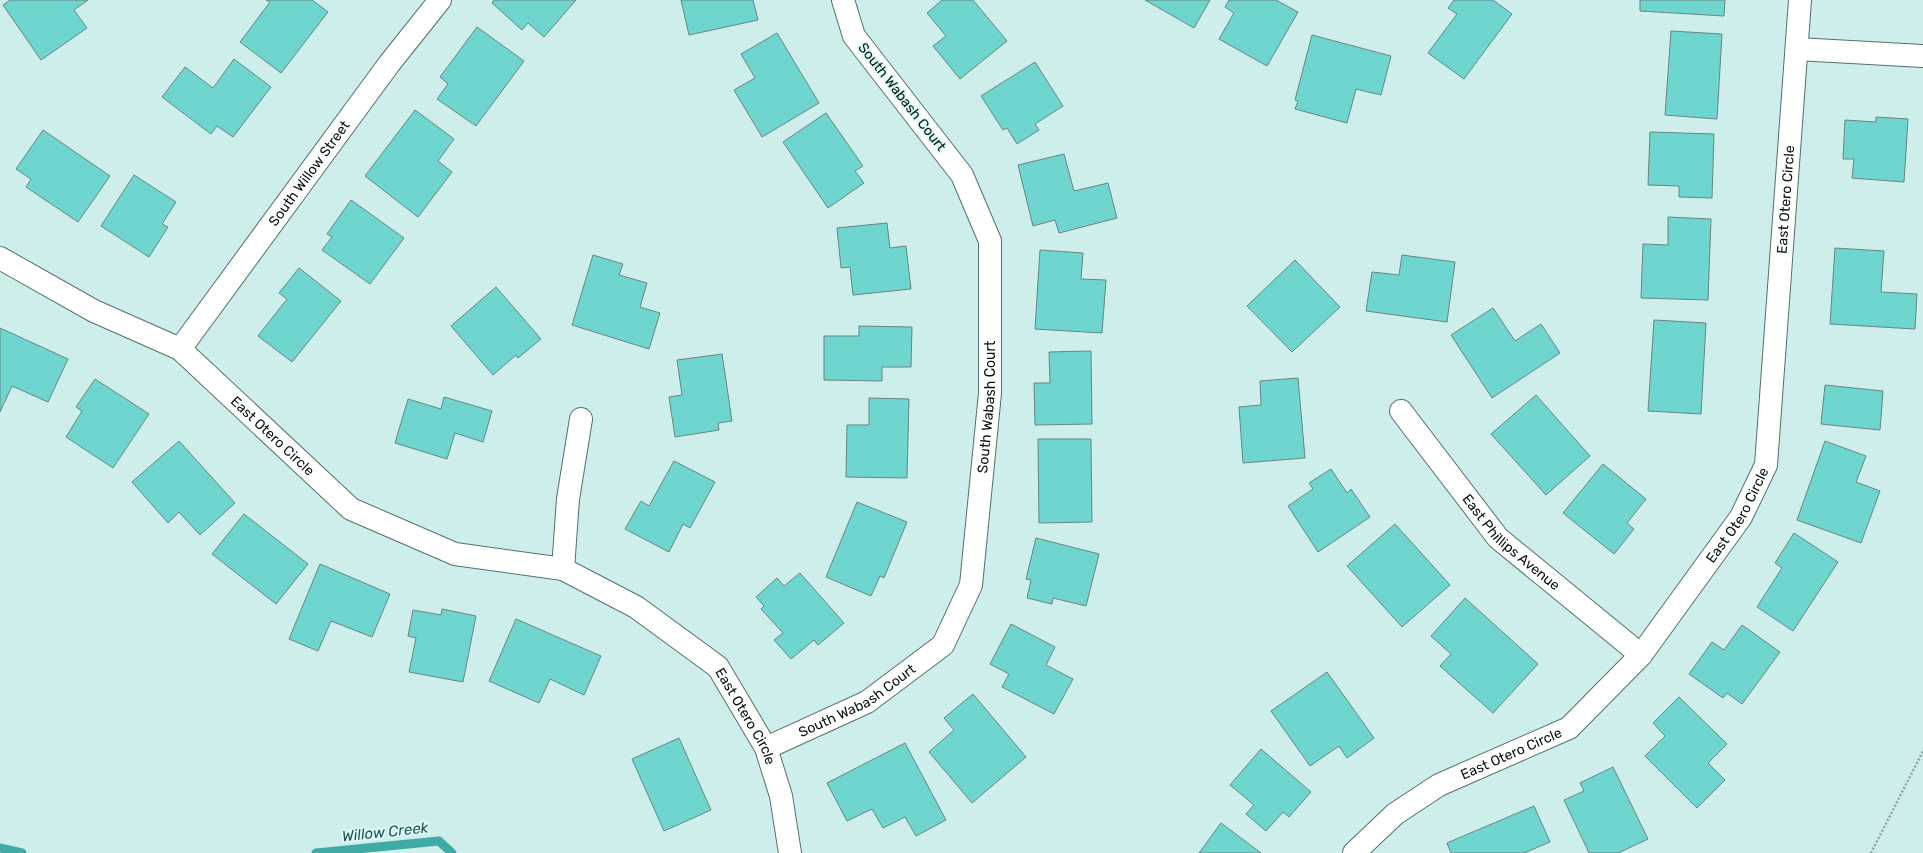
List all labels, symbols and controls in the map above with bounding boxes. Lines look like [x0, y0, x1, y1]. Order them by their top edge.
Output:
street label: South Wabash Court [854, 39, 950, 155]
street label: South Willow Street [265, 117, 353, 229]
street label: East Otero Circle [1773, 145, 1798, 254]
street label: South Wabash Court [974, 340, 999, 474]
street label: East Otero Circle [227, 392, 318, 479]
street label: East Otero Circle [1702, 464, 1772, 566]
street label: East Phillips Avenue [1459, 490, 1564, 594]
street label: South Wabash Court [796, 660, 919, 741]
street label: East Otero Circle [712, 665, 779, 767]
street label: East Otero Circle [1458, 724, 1564, 783]
water label: Willow Creek [341, 818, 429, 845]

